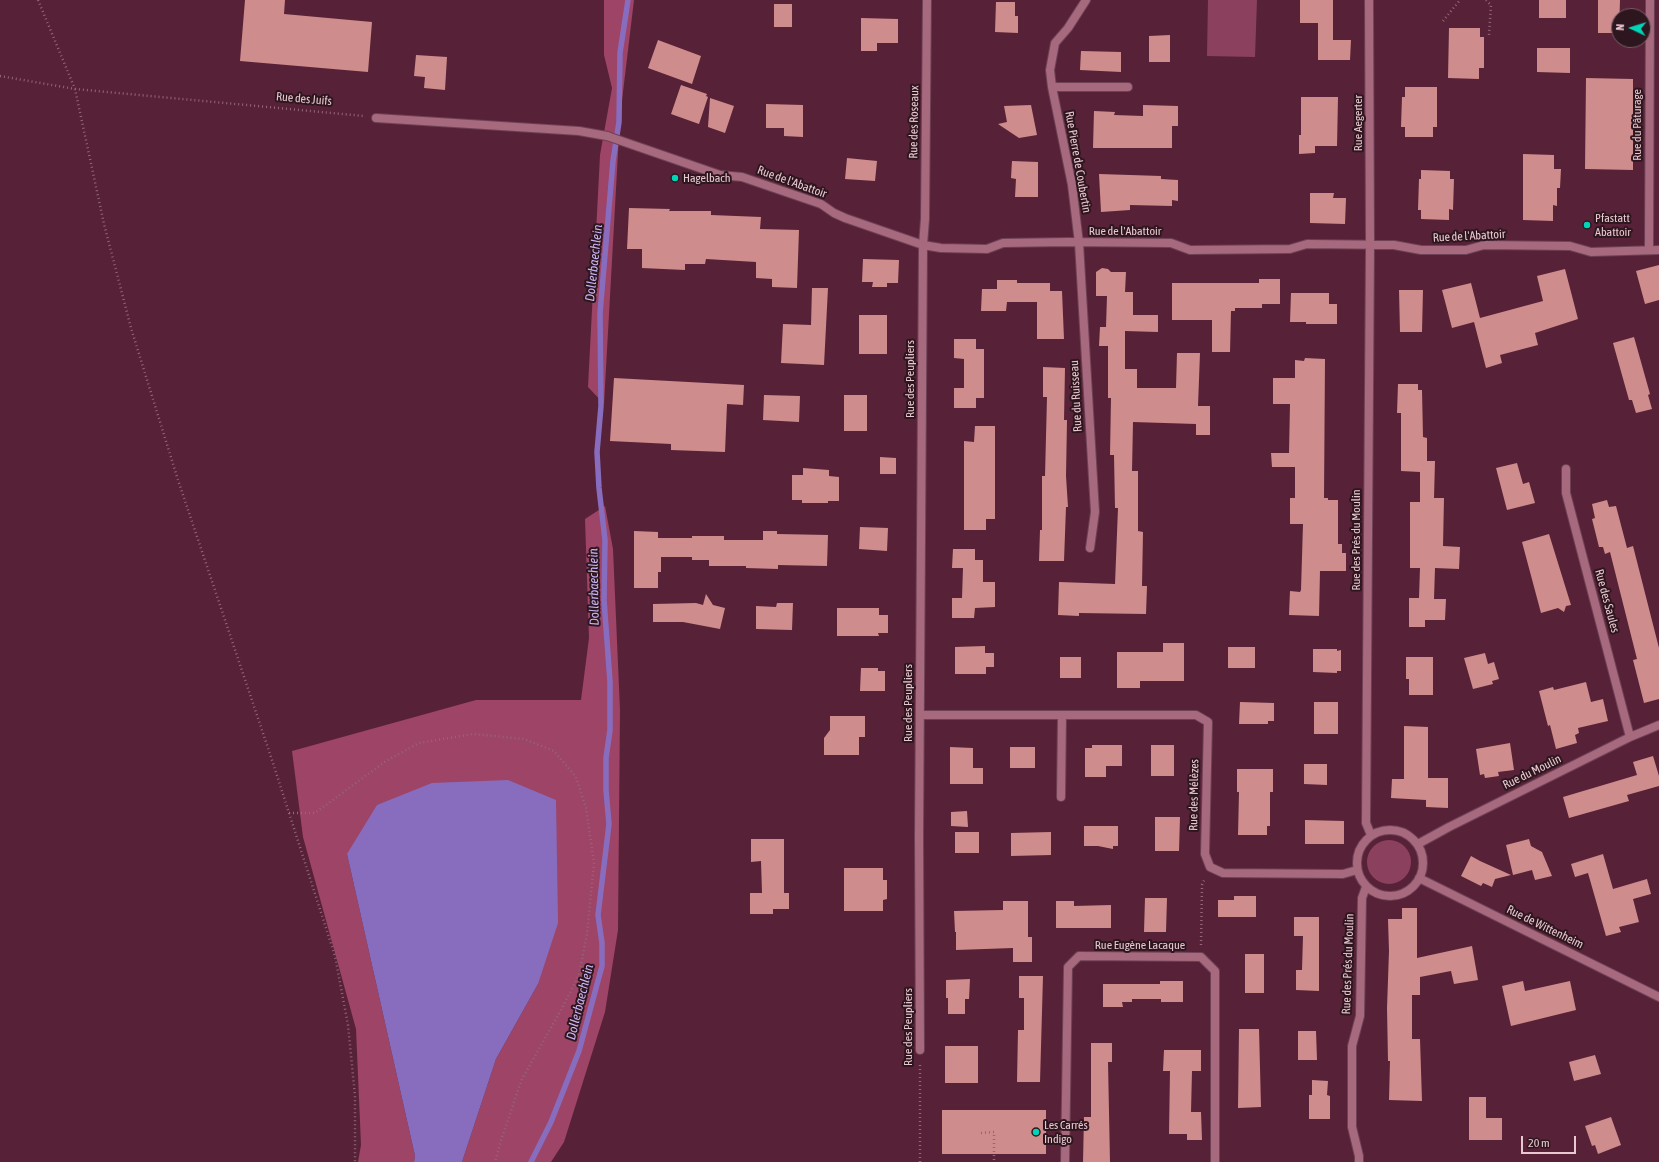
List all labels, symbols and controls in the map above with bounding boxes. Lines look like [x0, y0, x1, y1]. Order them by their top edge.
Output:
north arrow [1611, 8, 1651, 48]
text: N [1614, 24, 1626, 31]
street label: Rue des Roseaux [906, 85, 922, 159]
street label: Rue des Juifs [276, 89, 332, 109]
street label: Rue du Pâturage [1630, 89, 1644, 161]
street label: Rue Aegerter [1351, 95, 1365, 151]
street label: Rue Pierre de Coubertin [1062, 110, 1094, 214]
street label: Rue de l'Abattoir [755, 163, 829, 201]
place label: Hagelbach [683, 171, 731, 185]
marker: Hagelbach [670, 173, 680, 183]
place label: Pfastatt Abattoir [1595, 211, 1631, 239]
marker: Pfastatt Abattoir [1582, 220, 1592, 230]
water label: Dollerbaechlein [582, 224, 606, 302]
street label: Rue de l'Abattoir [1089, 224, 1161, 238]
street label: Rue de l'Abattoir [1432, 227, 1506, 245]
street label: Rue des Peupliers [903, 340, 917, 418]
street label: Rue du Ruisseau [1067, 360, 1085, 432]
street label: Rue des Prés du Moulin [1349, 489, 1363, 591]
water label: Dollerbaechlein [586, 548, 602, 626]
street label: Rue des Saules [1592, 568, 1622, 634]
street label: Rue des Peupliers [901, 664, 915, 742]
street label: Rue du Moulin [1500, 752, 1564, 792]
street label: Rue des Mélèzes [1186, 759, 1202, 831]
street label: Rue de Wittenheim [1504, 902, 1586, 952]
street label: Rue des Prés du Moulin [1339, 913, 1357, 1015]
street label: Rue Eugène Lacaque [1095, 938, 1185, 952]
water label: Dollerbaechlein [563, 963, 597, 1041]
street label: Rue des Peupliers [901, 988, 915, 1066]
place label: Les Carrés Indigo [1044, 1118, 1088, 1146]
marker: Les Carrés Indigo [1031, 1127, 1041, 1137]
scale bar [1523, 1128, 1578, 1154]
text: 20 m [1528, 1136, 1550, 1150]

